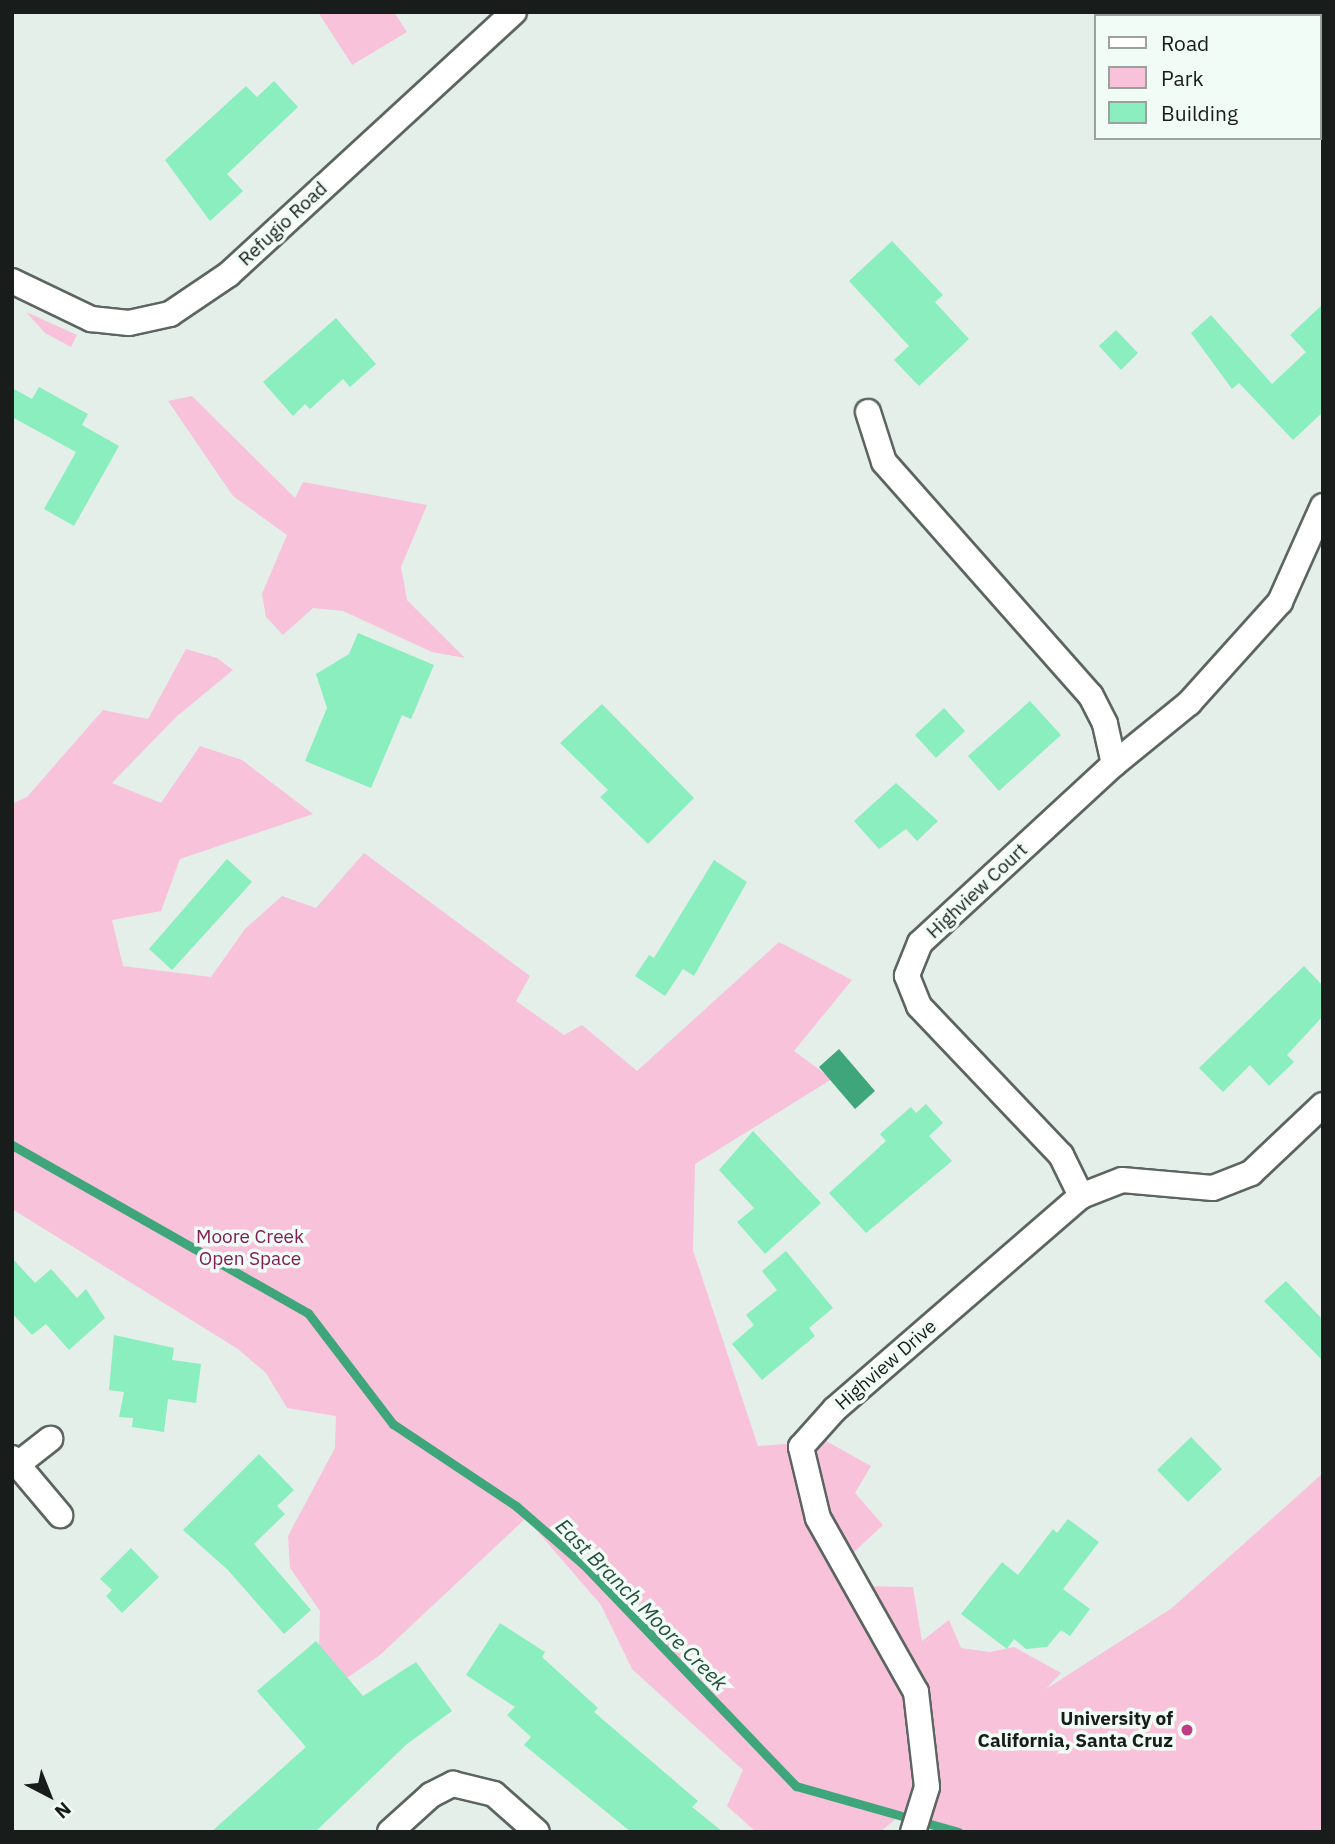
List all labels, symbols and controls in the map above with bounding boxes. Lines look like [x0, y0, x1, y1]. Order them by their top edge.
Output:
legend [1094, 14, 1321, 140]
text: Road [1161, 29, 1209, 57]
text: Park [1161, 64, 1204, 92]
text: Building [1161, 99, 1238, 127]
street label: Refugio Road [234, 177, 332, 271]
street label: Highview Court [922, 839, 1032, 943]
park label: Moore Creek Open Space [196, 1226, 304, 1270]
street label: Highview Drive [831, 1315, 941, 1415]
water label: East Branch Moore Creek [551, 1513, 733, 1695]
place label: University of California, Santa Cruz [978, 1708, 1173, 1752]
marker: University of California, Santa Cruz [1179, 1722, 1195, 1738]
north arrow [14, 1760, 84, 1830]
text: N [50, 1797, 76, 1824]

